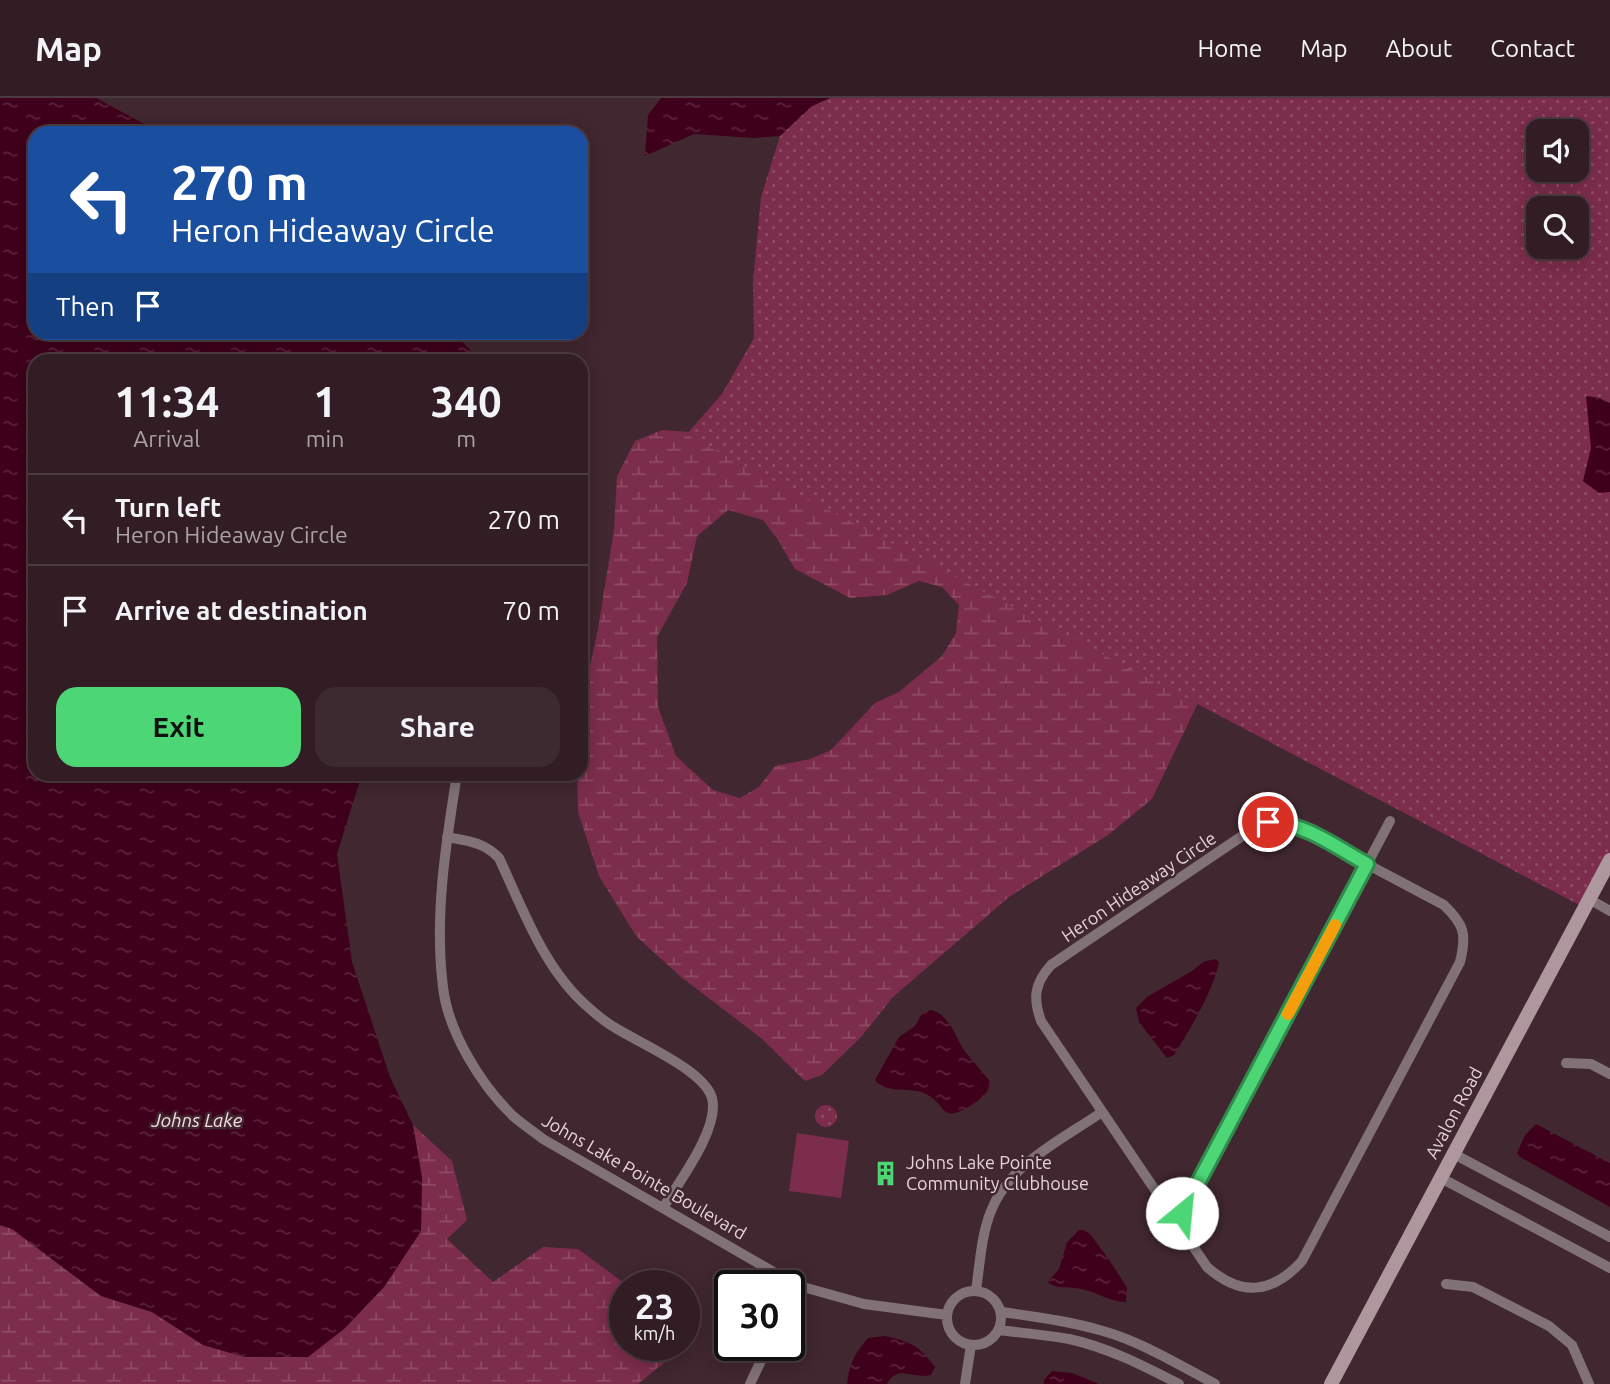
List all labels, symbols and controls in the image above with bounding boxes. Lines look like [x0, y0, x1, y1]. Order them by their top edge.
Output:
text: Map [35, 30, 102, 67]
text: Home [1197, 35, 1262, 62]
text: Map [1300, 35, 1347, 62]
text: About [1385, 35, 1452, 62]
text: Contact [1490, 35, 1575, 62]
map controls [1526, 119, 1589, 259]
button: sound [1526, 119, 1589, 182]
icon: left [56, 154, 147, 245]
text: 270 m [171, 154, 308, 209]
button: search [1526, 196, 1589, 259]
text: Heron Hideaway Circle [171, 212, 495, 248]
icon: arrive [129, 287, 167, 325]
text: Then [56, 292, 115, 321]
text: 11:34 [114, 378, 219, 425]
text: 1 [313, 378, 337, 425]
text: 340 [431, 378, 502, 425]
text: Arrival [133, 426, 200, 451]
text: min [306, 426, 344, 451]
text: m [456, 426, 476, 451]
text: Turn left [115, 493, 221, 522]
icon: left [56, 501, 94, 539]
text: 270 m [488, 505, 560, 534]
text: Heron Hideaway Circle [115, 522, 348, 547]
icon: arrive [56, 592, 94, 630]
text: Arrive at destination [115, 596, 368, 625]
text: 70 m [502, 596, 560, 625]
button: Exit [56, 687, 301, 767]
button: Share [315, 687, 560, 767]
pin [1238, 792, 1298, 852]
icon: arrive [1249, 803, 1287, 841]
street label: Heron Hideaway Circle [1057, 827, 1220, 945]
street label: Avalon Road [1421, 1063, 1486, 1162]
water label: Johns Lake [151, 1109, 243, 1131]
street label: Johns Lake Pointe Boulevard [539, 1109, 750, 1243]
place label: Johns Lake Pointe Community Clubhouse [906, 1152, 1089, 1193]
building icon: Johns Lake Pointe Community Clubhouse [872, 1159, 900, 1187]
position arrow [1145, 1176, 1219, 1250]
speed limit sign: 30 [714, 1270, 805, 1361]
text: 23 [635, 1286, 674, 1326]
text: km/h [634, 1323, 675, 1343]

